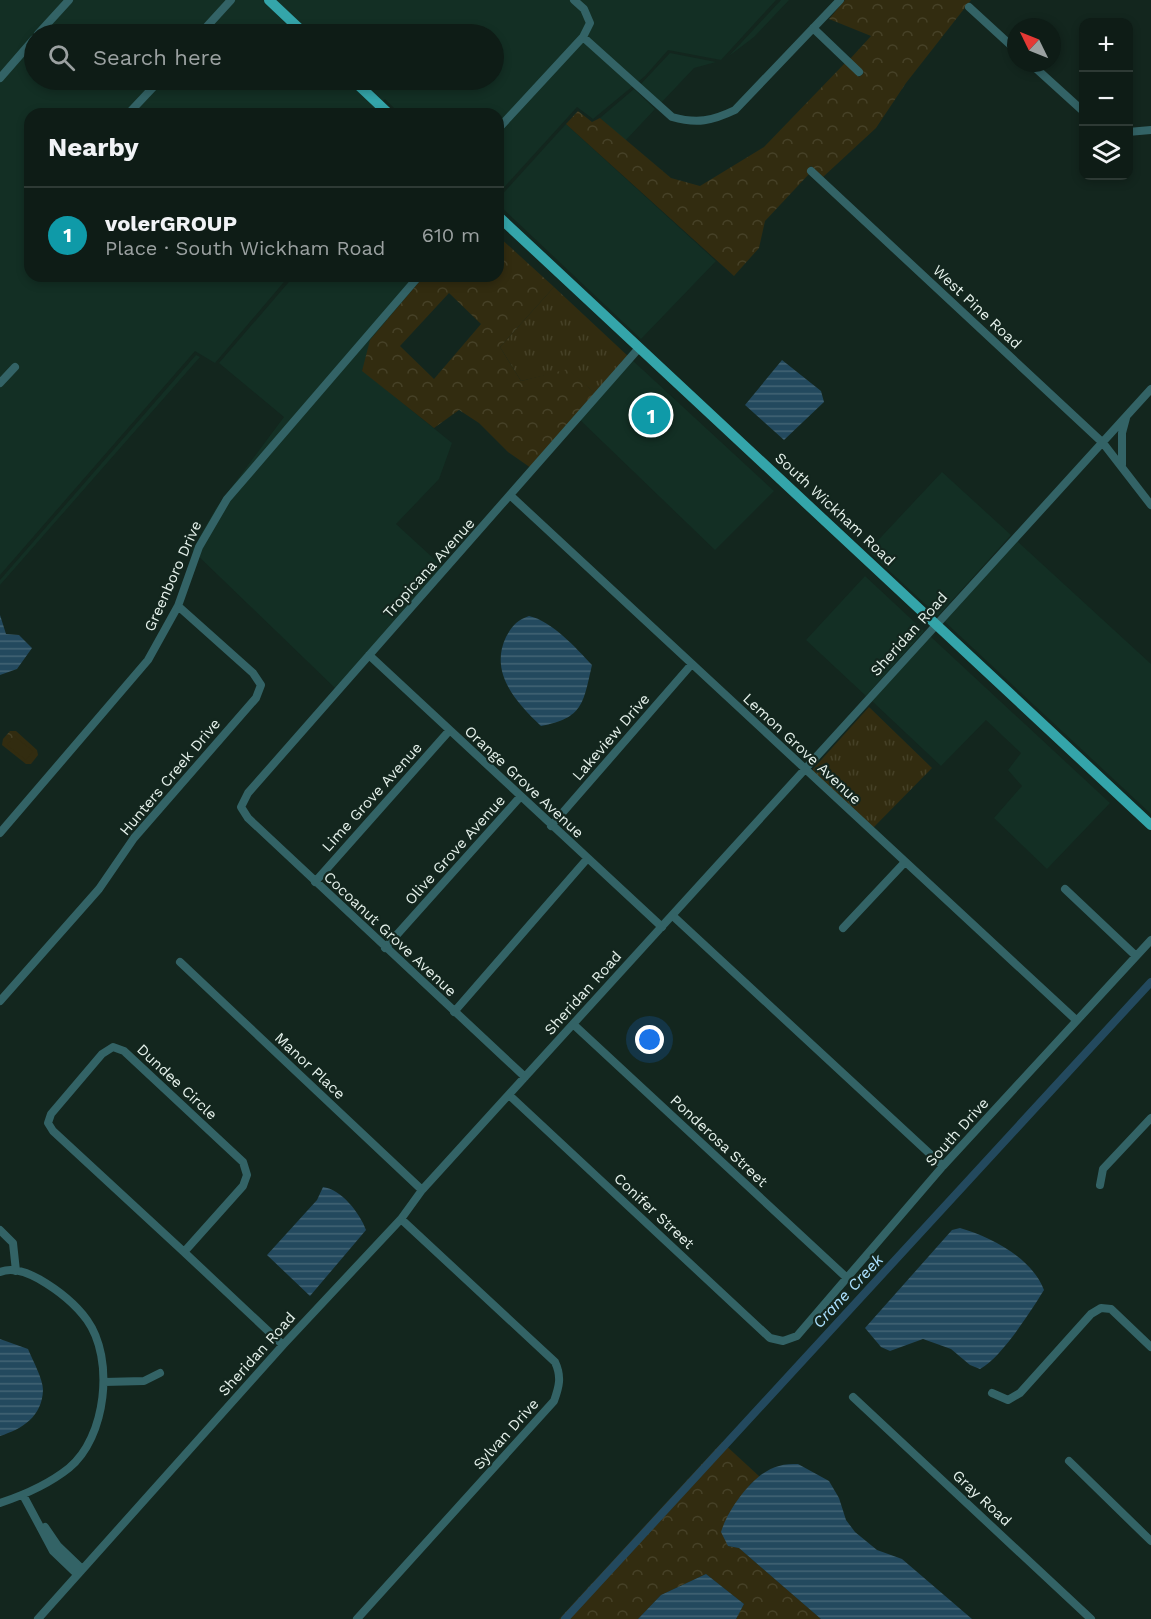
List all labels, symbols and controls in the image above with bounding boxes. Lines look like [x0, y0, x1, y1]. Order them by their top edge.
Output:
north arrow [1007, 18, 1061, 72]
map controls [1079, 18, 1133, 180]
button: + [1079, 18, 1133, 72]
search box [24, 24, 504, 90]
icon: search [45, 41, 78, 74]
text: Search here [93, 45, 222, 70]
button: − [1079, 72, 1133, 126]
button: layers [1079, 126, 1133, 180]
text: Nearby [48, 132, 139, 162]
text: volerGROUP [105, 211, 237, 236]
text: 1 [63, 223, 72, 247]
text: 610 m [422, 223, 480, 247]
text: Place · South Wickham Road [105, 236, 385, 260]
street label: West Pine Road [929, 261, 1025, 353]
pin: 1 [632, 392, 670, 438]
street label: South Wickham Road [771, 449, 899, 569]
street label: Tropicana Avenue [379, 514, 479, 622]
street label: Greenboro Drive [141, 518, 205, 634]
street label: Sheridan Road [867, 588, 951, 680]
street label: Lakeview Drive [568, 690, 654, 784]
street label: Lemon Grove Avenue [739, 690, 865, 808]
street label: Hunters Creek Drive [116, 715, 224, 839]
street label: Orange Grove Avenue [461, 722, 587, 842]
street label: Lime Grove Avenue [318, 739, 426, 855]
street label: Olive Grove Avenue [401, 792, 509, 908]
street label: Cocoanut Grove Avenue [320, 868, 460, 1000]
street label: Sheridan Road [541, 947, 625, 1039]
your location [635, 1025, 664, 1054]
street label: Manor Place [271, 1029, 349, 1103]
street label: Dundee Circle [133, 1040, 221, 1124]
street label: Ponderosa Street [667, 1091, 772, 1191]
street label: South Drive [922, 1094, 992, 1170]
street label: Conifer Street [610, 1169, 698, 1253]
water label: Crane Creek [809, 1249, 888, 1332]
street label: Sheridan Road [215, 1308, 299, 1400]
street label: Sylvan Drive [470, 1395, 542, 1473]
street label: Gray Road [949, 1466, 1015, 1530]

